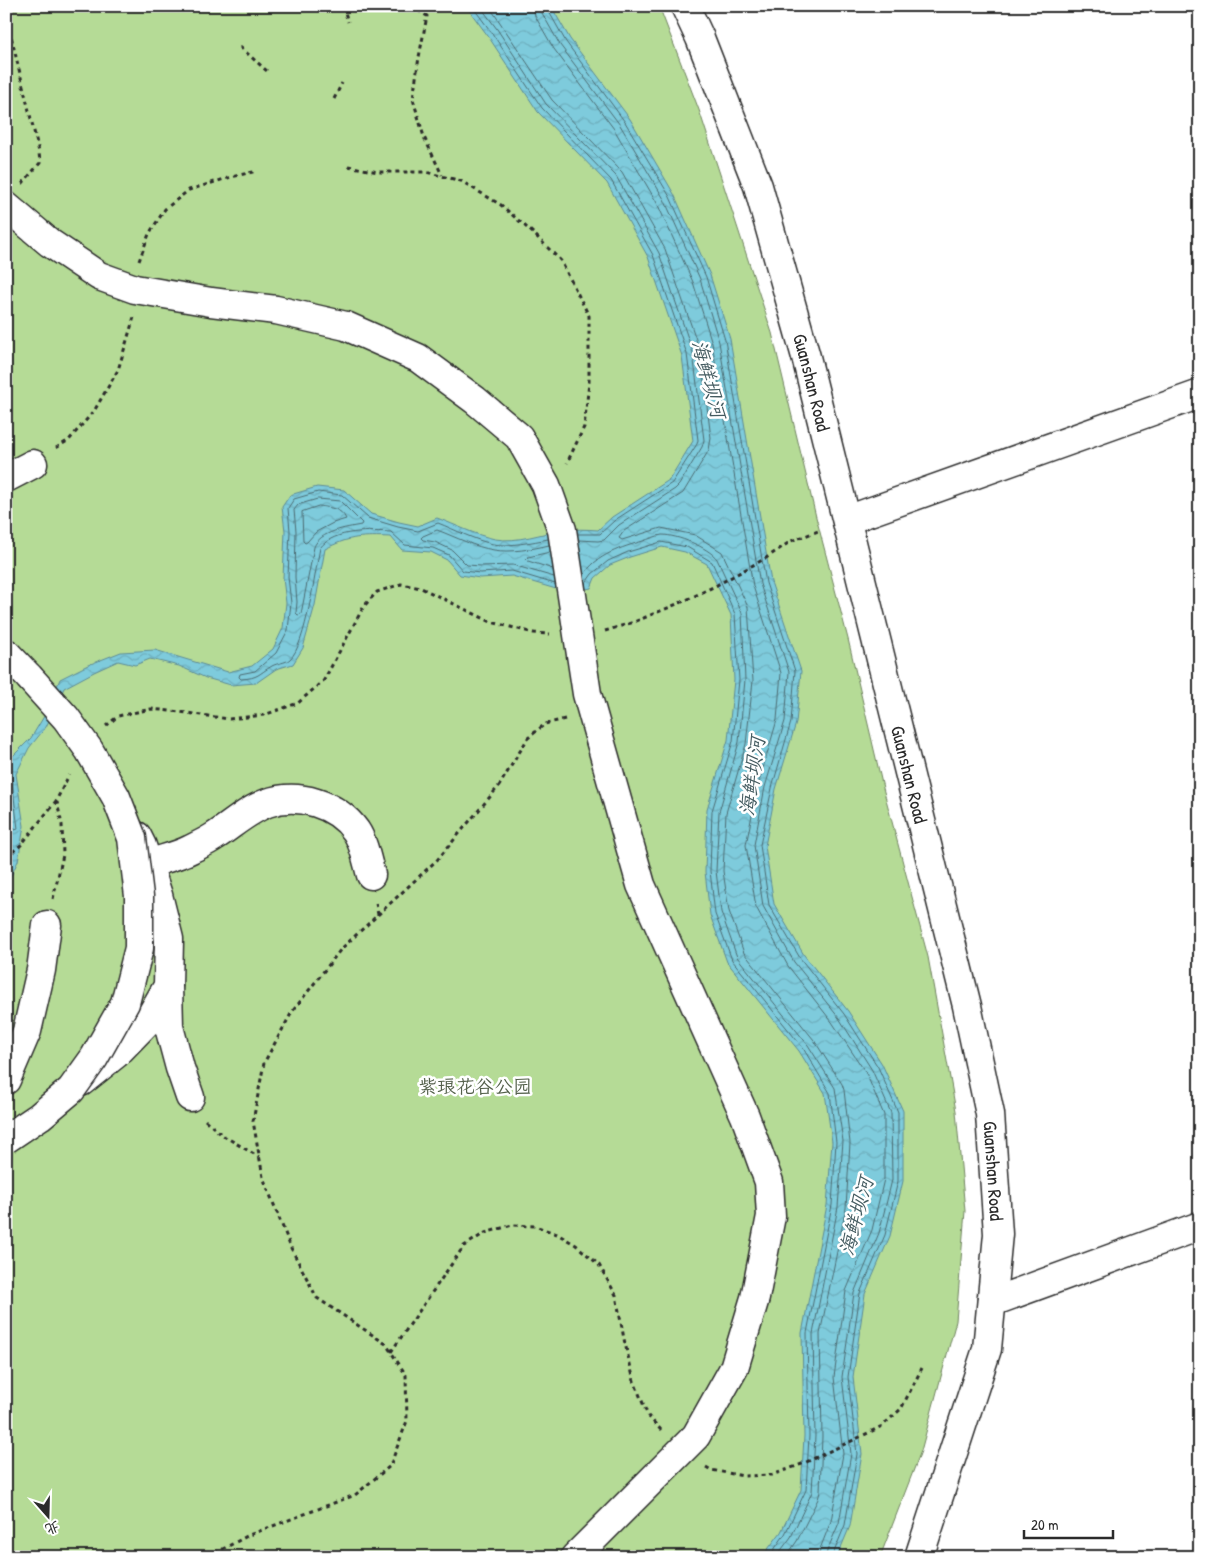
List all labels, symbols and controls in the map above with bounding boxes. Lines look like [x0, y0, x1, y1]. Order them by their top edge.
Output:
street label: Guanshan Road [787, 331, 837, 434]
water label: 海鲜坝河 [686, 337, 734, 424]
street label: Guanshan Road [885, 723, 934, 827]
water label: 海鲜坝河 [733, 731, 771, 817]
park label: 紫琅花谷公园 [418, 1073, 532, 1099]
street label: Guanshan Road [978, 1120, 1010, 1222]
water label: 海鲜坝河 [832, 1171, 880, 1258]
north arrow [22, 1490, 72, 1540]
scale bar [1024, 1508, 1112, 1540]
text: 20 m [1031, 1514, 1058, 1535]
text: 北 [43, 1517, 62, 1540]

